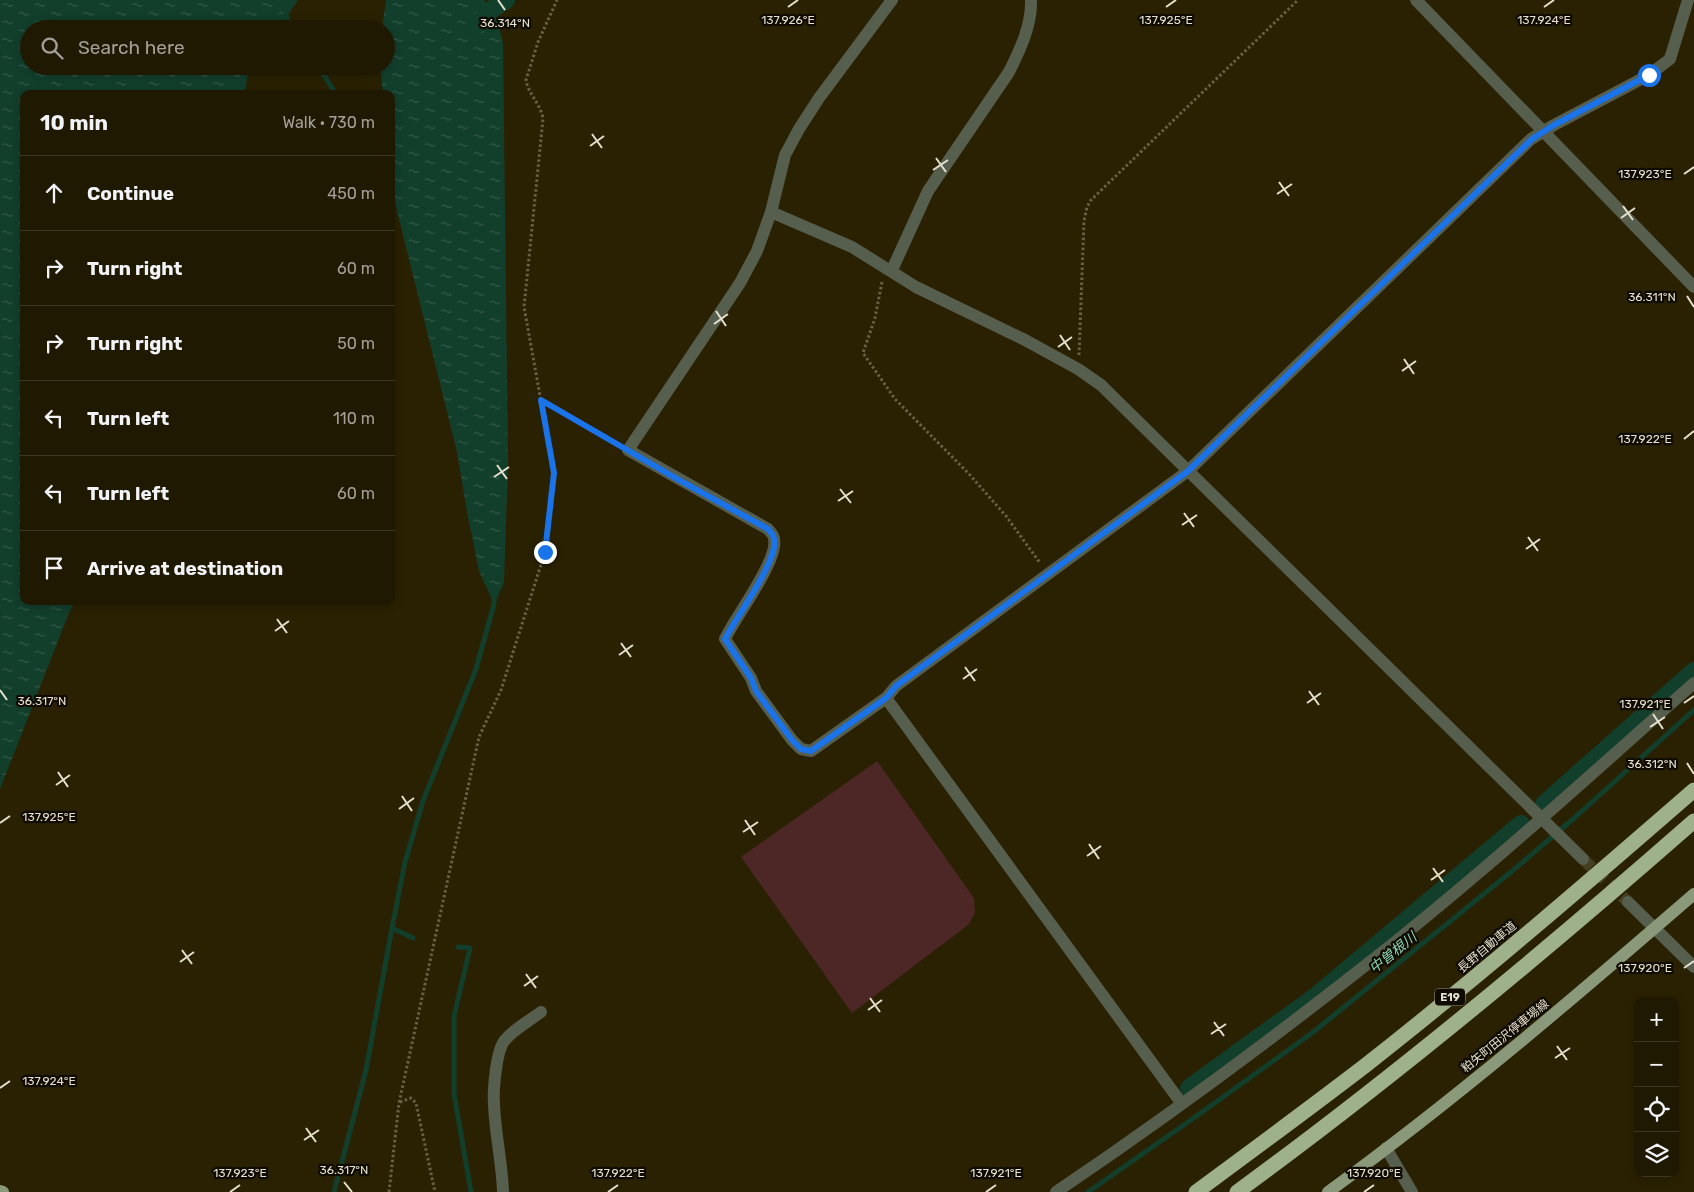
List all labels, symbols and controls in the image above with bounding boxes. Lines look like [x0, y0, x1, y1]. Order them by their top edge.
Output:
text: 137.926°E [761, 13, 815, 27]
text: 137.925°E [1139, 13, 1193, 27]
text: 137.924°E [1517, 13, 1571, 27]
text: 36.314°N [480, 16, 530, 30]
search box [20, 20, 395, 75]
icon: search [38, 34, 66, 62]
text: Search here [78, 36, 185, 59]
route start [1638, 64, 1661, 87]
text: 10 min [40, 110, 108, 135]
text: Walk · 730 m [282, 113, 375, 132]
text: 137.923°E [1618, 167, 1672, 181]
icon: ahead [40, 179, 68, 207]
text: Continue [87, 182, 174, 205]
text: 450 m [327, 184, 375, 203]
icon: right [40, 254, 68, 282]
text: Turn right [87, 257, 182, 280]
text: 60 m [337, 259, 375, 278]
text: 36.311°N [1628, 290, 1676, 304]
icon: right [40, 329, 68, 357]
text: Turn right [87, 332, 182, 355]
text: 50 m [337, 334, 375, 353]
icon: left [40, 404, 68, 432]
text: Turn left [87, 407, 169, 430]
text: 110 m [333, 409, 375, 428]
text: 137.922°E [1618, 432, 1672, 446]
icon: left [40, 479, 68, 507]
text: Turn left [87, 482, 169, 505]
text: 60 m [337, 484, 375, 503]
route end [534, 541, 557, 564]
icon: arrive [40, 554, 68, 582]
text: Arrive at destination [87, 557, 283, 580]
text: 36.317°N [18, 694, 66, 708]
text: 137.921°E [1619, 697, 1671, 711]
text: 36.312°N [1627, 757, 1677, 771]
text: 137.925°E [22, 810, 76, 824]
street label: 長野自動車道 [1455, 918, 1519, 976]
water label: 中曽根川 [1366, 928, 1422, 977]
text: 137.920°E [1618, 961, 1672, 975]
road number: E19 [1435, 989, 1465, 1006]
street label: 粕矢町田沢停車場線 [1459, 997, 1551, 1075]
map controls [1634, 997, 1679, 1177]
button: + [1634, 997, 1679, 1042]
button: − [1634, 1042, 1679, 1087]
text: 137.924°E [22, 1074, 76, 1088]
button: locate [1634, 1087, 1679, 1132]
button: layers [1634, 1132, 1679, 1177]
text: 36.317°N [320, 1163, 368, 1177]
text: 137.923°E [213, 1166, 267, 1180]
text: 137.922°E [591, 1166, 645, 1180]
text: 137.921°E [970, 1166, 1022, 1180]
text: 137.920°E [1347, 1166, 1401, 1180]

